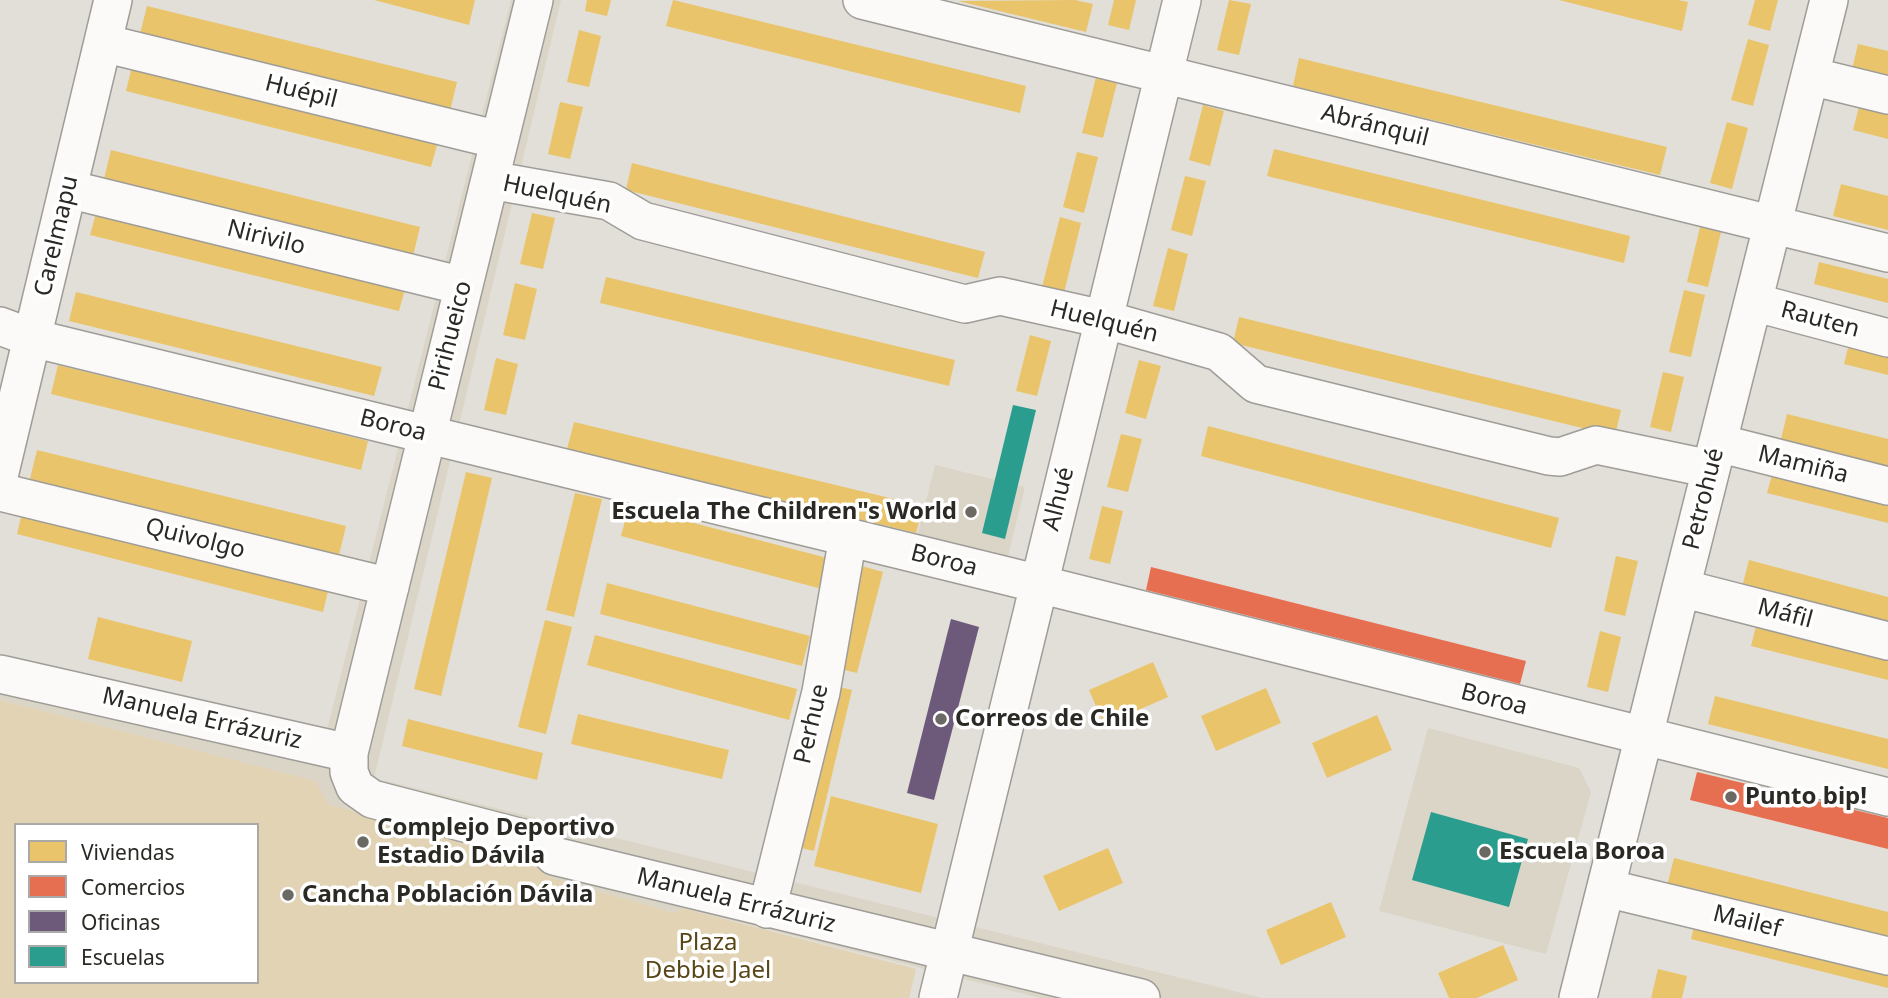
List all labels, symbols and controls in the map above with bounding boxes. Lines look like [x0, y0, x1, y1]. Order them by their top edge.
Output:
street label: Huépil [262, 69, 340, 115]
street label: Abránquil [1318, 99, 1432, 153]
street label: Huelquén [500, 169, 614, 221]
street label: Carelmapu [29, 173, 85, 299]
street label: Nirivilo [224, 214, 308, 262]
street label: Pirihueico [423, 278, 479, 394]
street label: Huelquén [1047, 295, 1161, 349]
street label: Rauten [1778, 296, 1862, 344]
street label: Boroa [357, 404, 429, 448]
street label: Mamiña [1755, 440, 1851, 490]
street label: Petrohué [1677, 445, 1731, 553]
street label: Alhué [1037, 464, 1081, 534]
place label: Escuela The Children"s World [611, 498, 957, 526]
marker: Escuela The Children"s World [963, 504, 979, 520]
street label: Quivolgo [142, 513, 248, 565]
street label: Boroa [908, 539, 980, 583]
street label: Máfil [1754, 593, 1816, 635]
street label: Boroa [1458, 678, 1530, 722]
street label: Perhue [789, 681, 835, 767]
street label: Manuela Errázuriz [99, 682, 305, 756]
place label: Correos de Chile [955, 705, 1149, 733]
marker: Correos de Chile [933, 711, 949, 727]
place label: Punto bip! [1745, 783, 1867, 811]
marker: Punto bip! [1723, 789, 1739, 805]
place label: Complejo Deportivo Estadio Dávila [377, 814, 615, 870]
legend [14, 823, 259, 984]
marker: Complejo Deportivo Estadio Dávila [355, 834, 371, 850]
text: Viviendas [81, 838, 175, 866]
place label: Escuela Boroa [1499, 838, 1665, 866]
marker: Escuela Boroa [1477, 844, 1493, 860]
street label: Manuela Errázuriz [634, 862, 838, 940]
text: Comercios [81, 873, 185, 901]
place label: Cancha Población Dávila [302, 881, 593, 909]
marker: Cancha Población Dávila [280, 887, 296, 903]
street label: Mailef [1710, 900, 1784, 944]
text: Oficinas [81, 908, 160, 936]
park label: Plaza Debbie Jael [645, 929, 771, 985]
text: Escuelas [81, 943, 165, 971]

